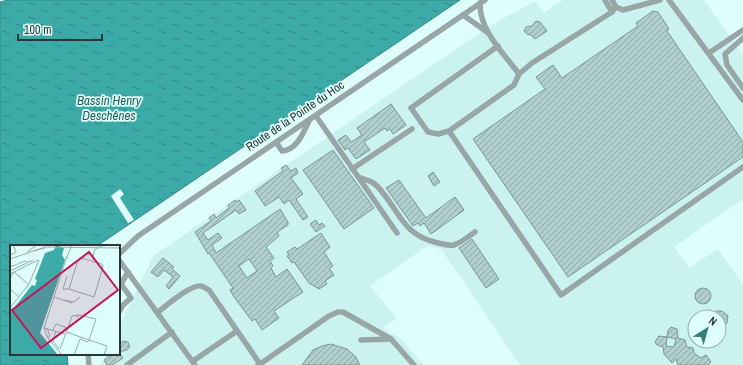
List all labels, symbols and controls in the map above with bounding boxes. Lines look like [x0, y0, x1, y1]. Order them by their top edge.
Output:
scale bar [18, 16, 102, 42]
text: 100 m [24, 22, 51, 38]
street label: Route de la Pointe du Hoc [243, 77, 347, 155]
water label: Bassin Henry Deschênes [77, 92, 142, 124]
inset map [10, 245, 120, 355]
north arrow [687, 309, 727, 349]
text: N [706, 313, 720, 329]

